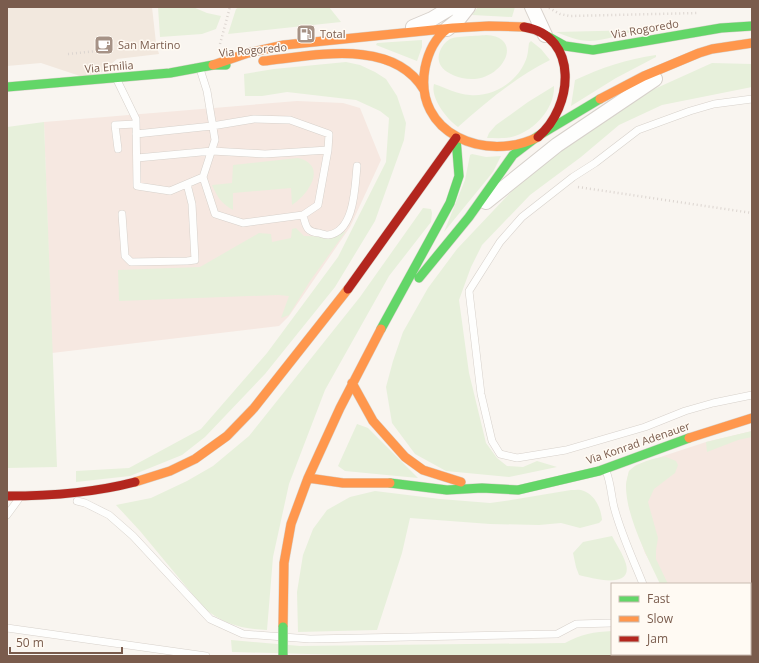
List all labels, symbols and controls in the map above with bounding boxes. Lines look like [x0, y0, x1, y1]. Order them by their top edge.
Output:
street label: Via Rogoredo [610, 15, 680, 42]
fuel station icon: Total [295, 23, 317, 45]
place label: Total [320, 26, 346, 41]
cafe icon: San Martino [93, 34, 115, 56]
place label: San Martino [118, 37, 181, 52]
street label: Via Rogoredo [218, 39, 288, 60]
street label: Via Emilia [84, 57, 134, 76]
street label: Via Konrad Adenauer [584, 418, 692, 467]
legend [611, 583, 751, 655]
text: Fast [647, 590, 670, 607]
text: Slow [647, 610, 674, 627]
scale bar [10, 629, 122, 655]
text: Jam [646, 630, 668, 647]
text: 50 m [16, 634, 44, 651]

